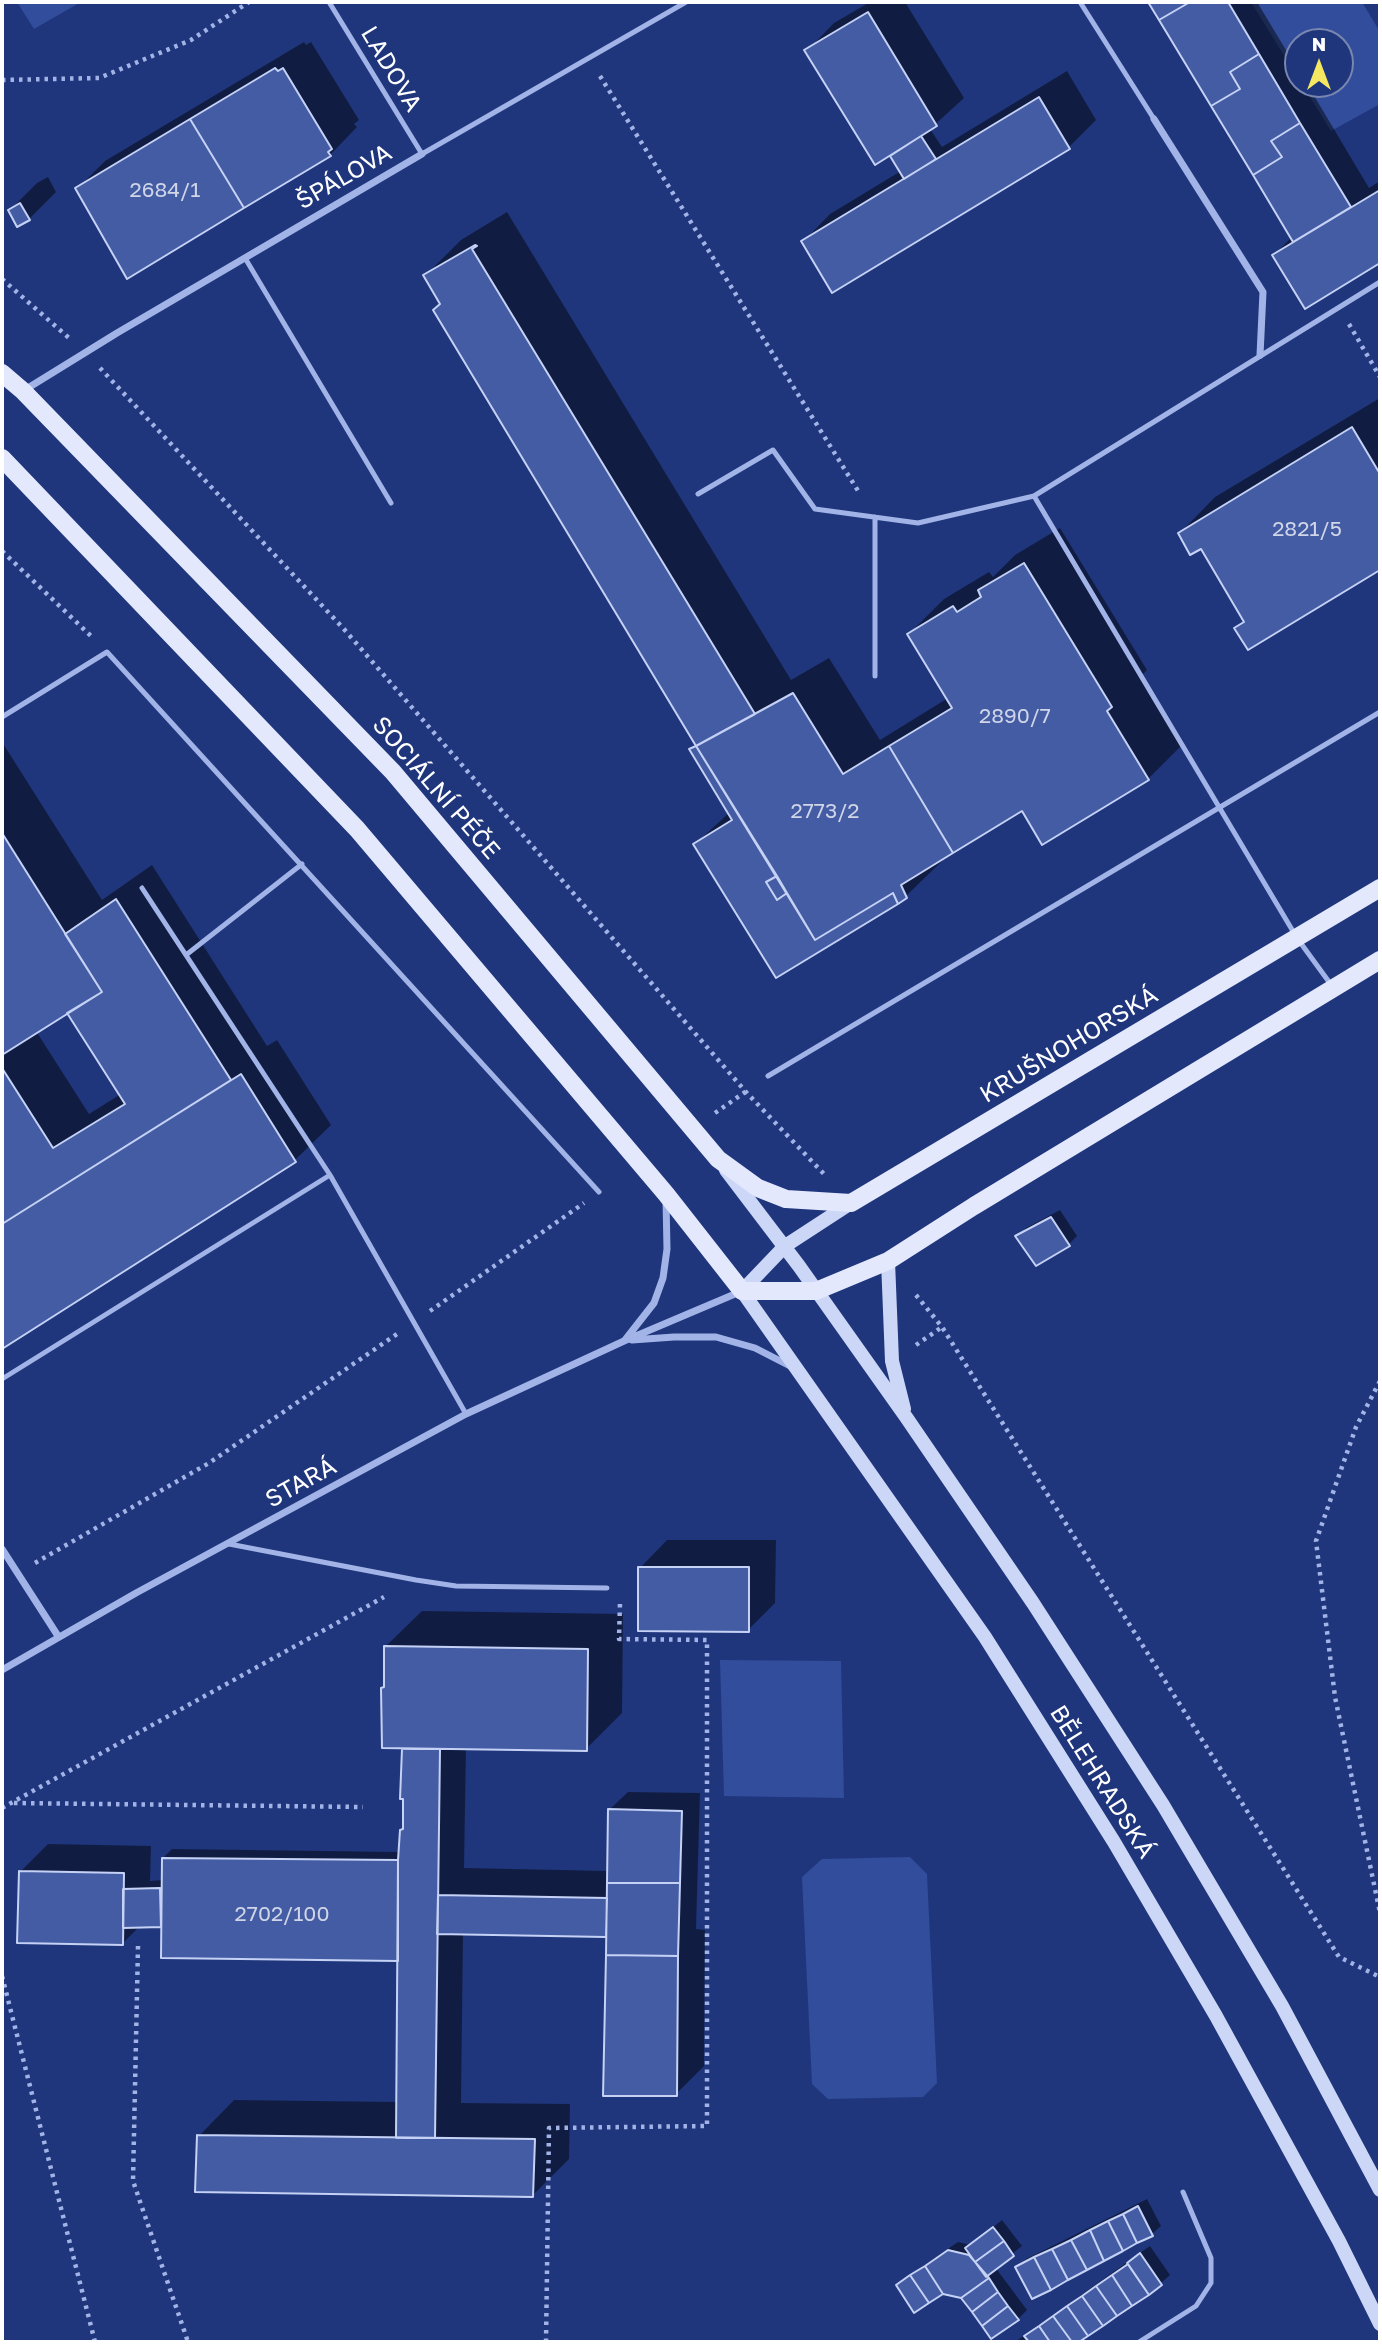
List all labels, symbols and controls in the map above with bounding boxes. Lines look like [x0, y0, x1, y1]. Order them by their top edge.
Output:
street label: LADOVA [354, 21, 428, 117]
north arrow [1284, 28, 1354, 98]
text: N [1312, 32, 1326, 55]
street label: ŠPÁLOVA [291, 138, 397, 216]
house number: 2684/1 [130, 177, 200, 203]
house number: 2821/5 [1272, 516, 1342, 542]
house number: 2890/7 [979, 703, 1051, 729]
street label: SOCIÁLNÍ PÉČE [366, 711, 506, 865]
house number: 2773/2 [791, 798, 859, 824]
street label: KRUŠNOHORSKÁ [975, 981, 1163, 1109]
street label: STARÁ [261, 1452, 341, 1514]
street label: BĚLEHRADSKÁ [1043, 1700, 1161, 1864]
house number: 2702/100 [235, 1901, 329, 1927]

